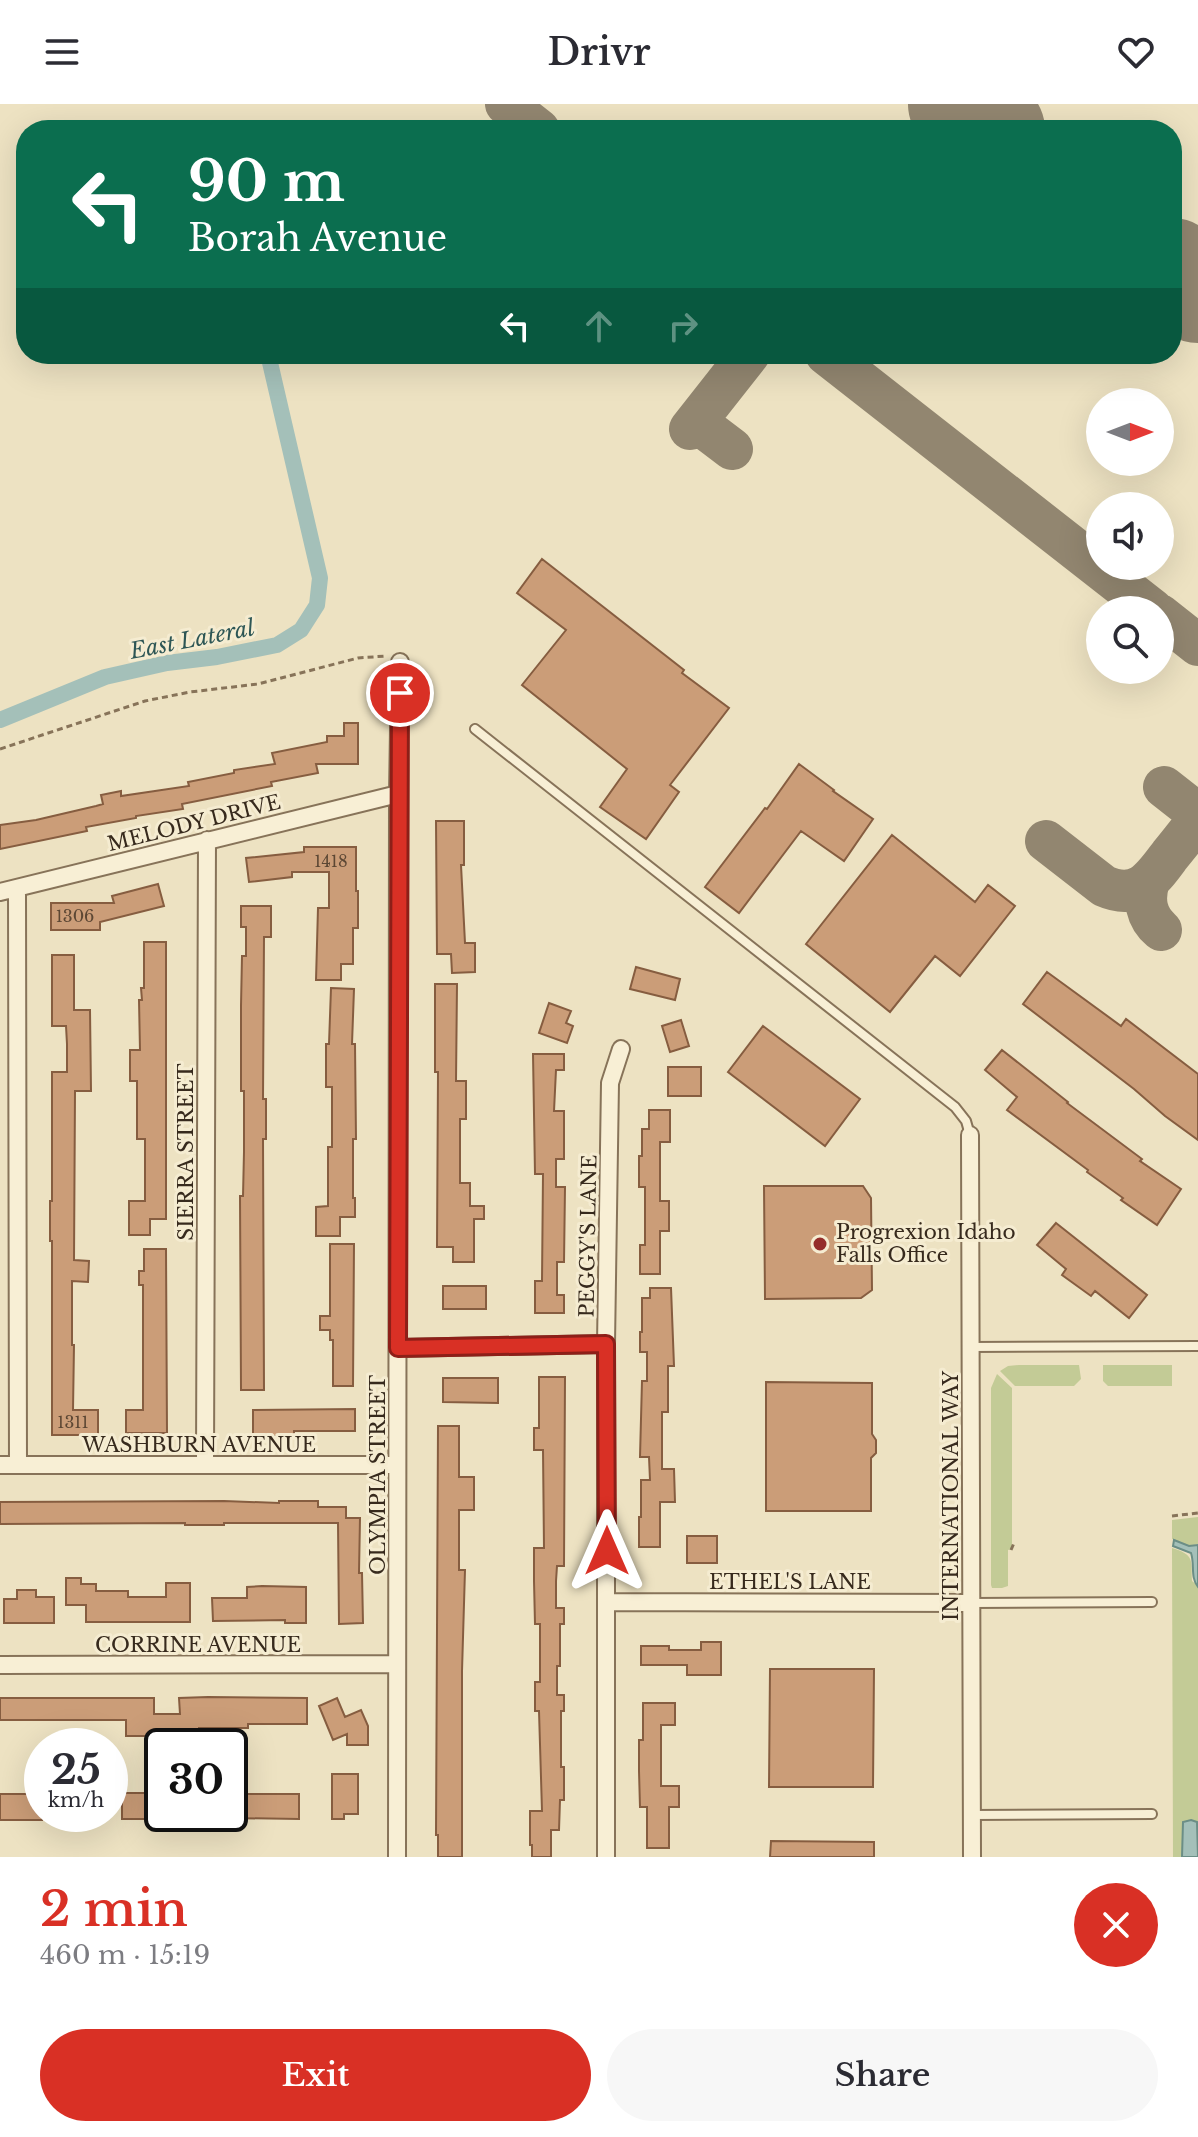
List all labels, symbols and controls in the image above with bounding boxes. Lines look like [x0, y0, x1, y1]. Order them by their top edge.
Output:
icon: menu [40, 30, 84, 74]
text: Drivr [548, 30, 650, 75]
icon: heart [1114, 30, 1158, 74]
text: 90 m [188, 147, 345, 216]
icon: left [56, 152, 160, 256]
text: Borah Avenue [188, 216, 447, 261]
icon: left [493, 304, 537, 348]
icon: ahead [577, 304, 621, 348]
icon: right [661, 304, 705, 348]
north arrow [1086, 388, 1174, 476]
map controls [1086, 388, 1174, 684]
button: sound [1086, 492, 1174, 580]
button: search [1086, 596, 1174, 684]
water label: East Lateral [127, 614, 257, 665]
pin [366, 659, 434, 727]
icon: arrive [378, 671, 422, 715]
street label: MELODY DRIVE [105, 790, 283, 856]
house number: 1418 [314, 851, 348, 871]
house number: 1306 [56, 906, 94, 926]
street label: SIERRA STREET [174, 1063, 198, 1241]
street label: PEGGY'S LANE [575, 1154, 601, 1318]
place label: Progrexion Idaho Falls Office [836, 1220, 1016, 1267]
marker: Progrexion Idaho Falls Office [811, 1235, 829, 1253]
street label: INTERNATIONAL WAY [939, 1371, 963, 1621]
street label: OLYMPIA STREET [366, 1375, 390, 1575]
house number: 1311 [57, 1412, 89, 1432]
street label: WASHBURN AVENUE [81, 1433, 316, 1457]
position arrow [565, 1509, 649, 1593]
street label: ETHEL'S LANE [709, 1570, 871, 1594]
street label: CORRINE AVENUE [95, 1633, 301, 1657]
speed limit sign: 30 [144, 1728, 248, 1832]
text: 25 [51, 1745, 101, 1795]
text: km/h [48, 1788, 104, 1812]
text: 2 min [40, 1879, 188, 1939]
button: close [1074, 1883, 1158, 1967]
text: 460 m · 15:19 [40, 1939, 210, 1971]
button: Exit [40, 2029, 591, 2121]
button: Share [607, 2029, 1158, 2121]

